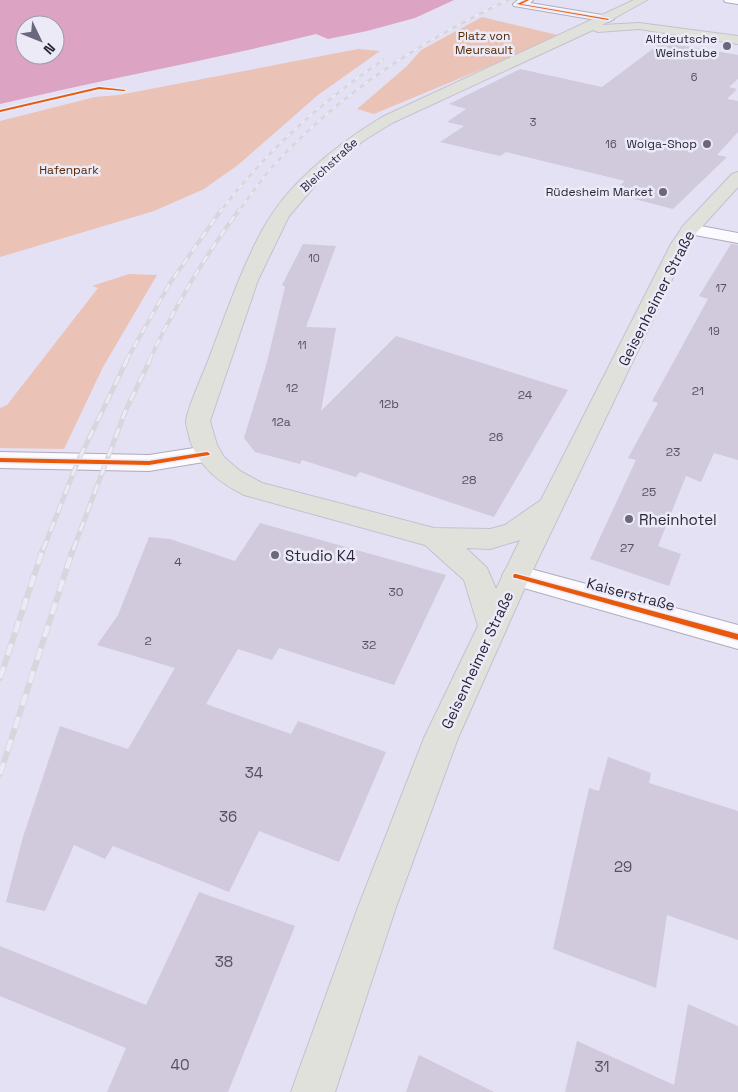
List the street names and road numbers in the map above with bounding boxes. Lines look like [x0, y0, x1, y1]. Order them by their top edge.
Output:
street label: Bleichstraße [297, 134, 361, 196]
street label: Geisenheimer Straße [614, 227, 699, 369]
street label: Kaiserstraße [585, 573, 677, 615]
street label: Geisenheimer Straße [437, 588, 517, 732]

